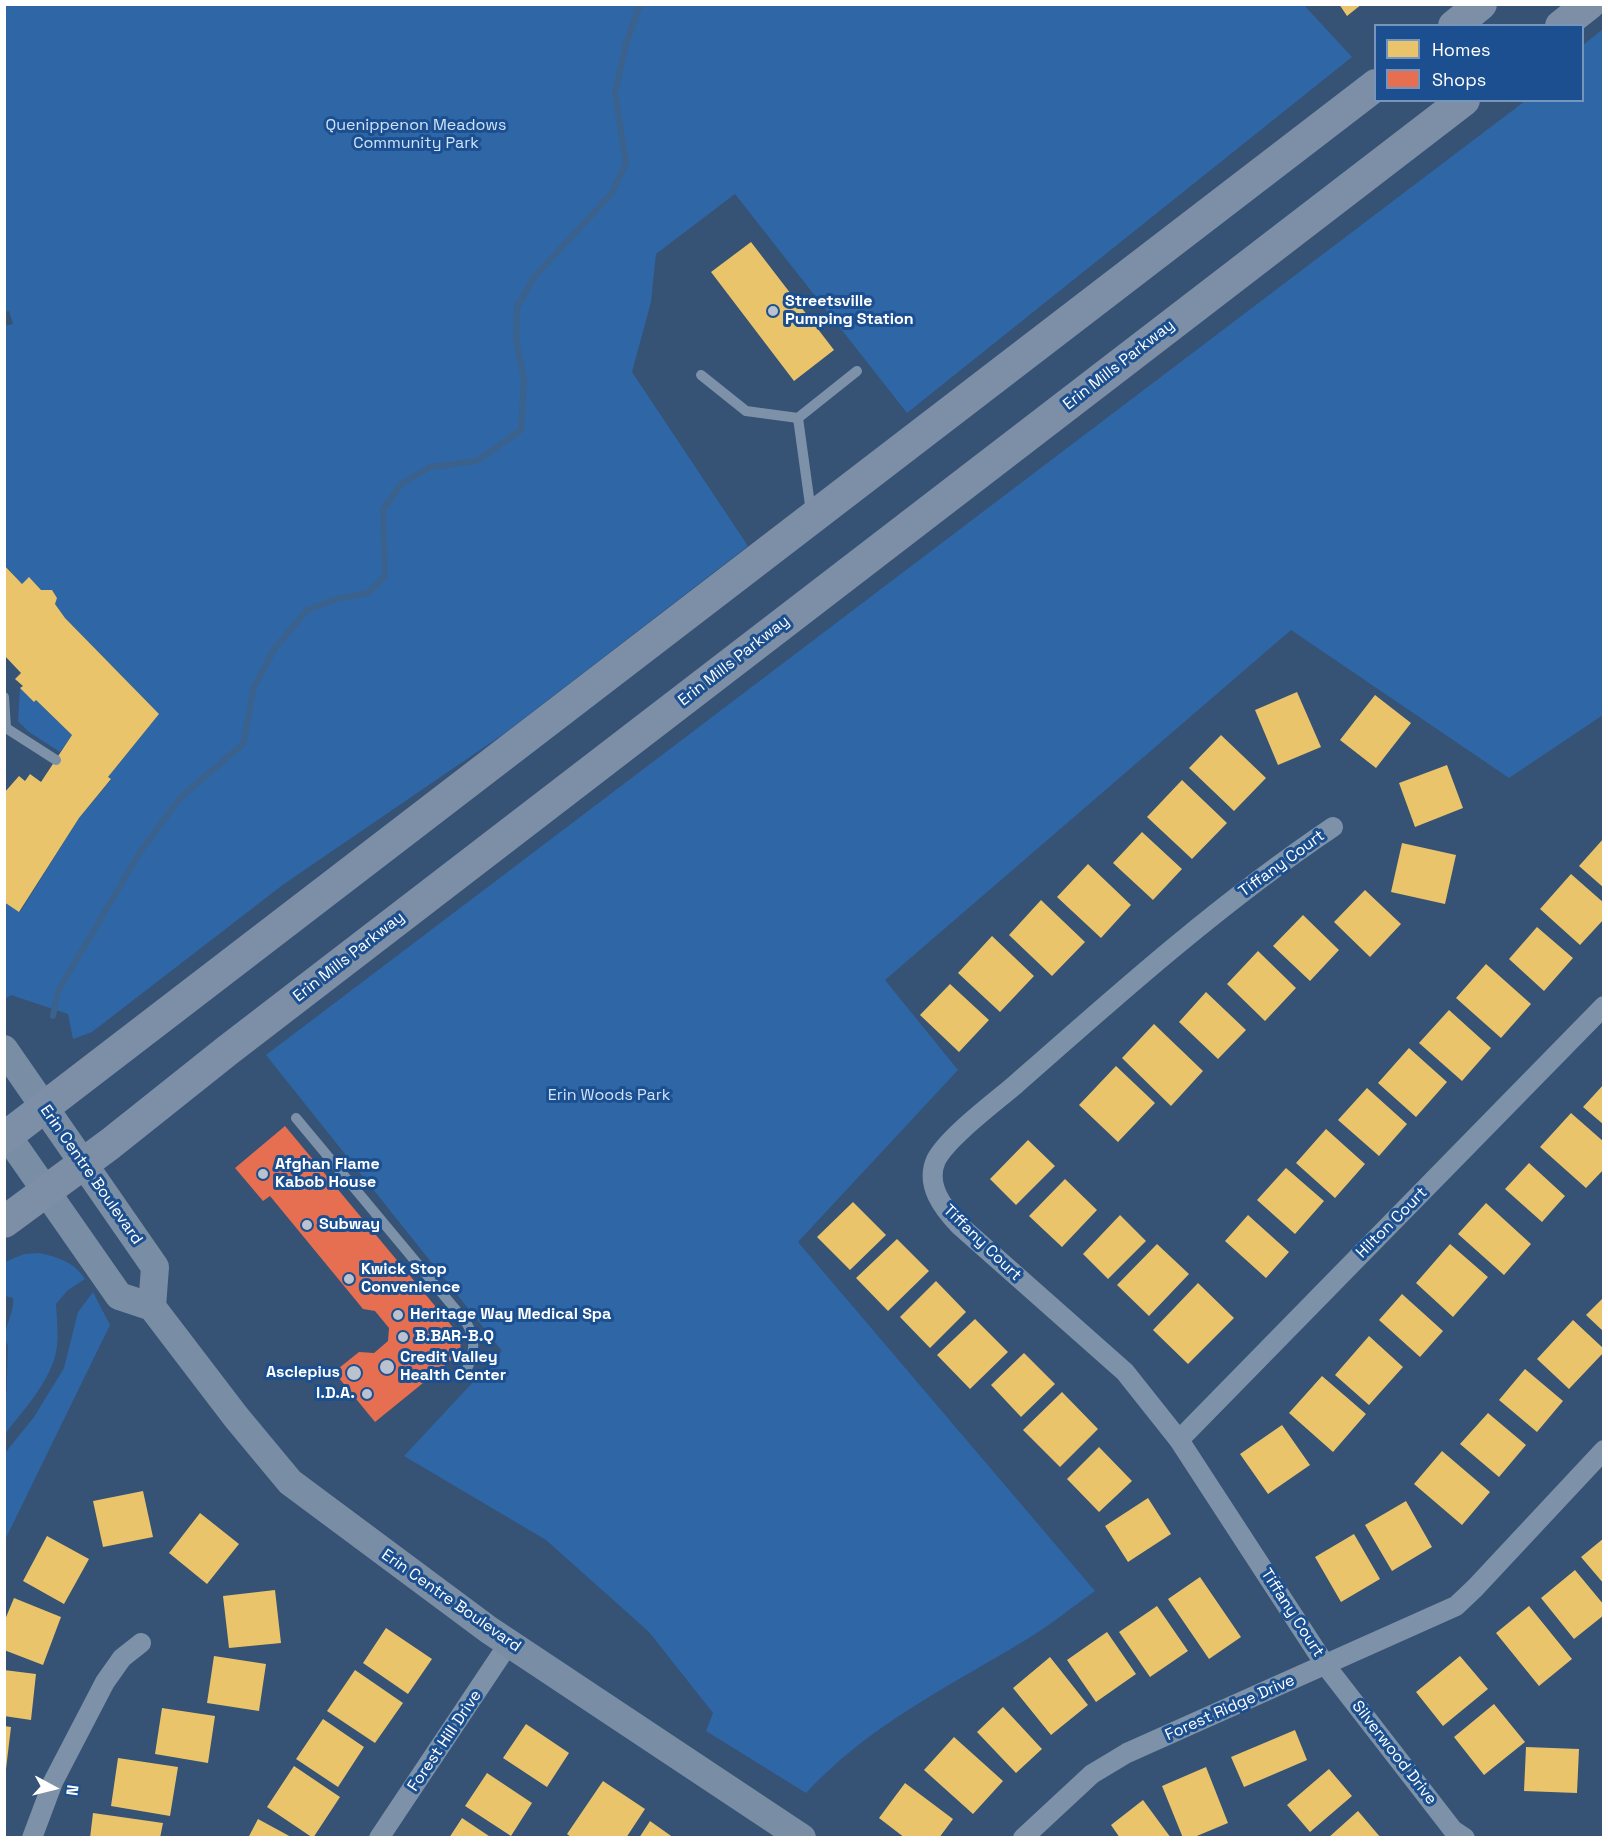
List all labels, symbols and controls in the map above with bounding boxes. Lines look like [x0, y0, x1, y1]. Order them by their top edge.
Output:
legend [1374, 24, 1584, 102]
text: Homes [1432, 38, 1491, 61]
text: Shops [1432, 68, 1486, 91]
park label: Quenippenon Meadows Community Park [326, 116, 506, 154]
place label: Streetsville Pumping Station [785, 292, 914, 330]
marker: Streetsville Pumping Station [766, 304, 780, 318]
street label: Erin Mills Parkway [1060, 316, 1178, 414]
street label: Erin Mills Parkway [675, 612, 793, 710]
street label: Tiffany Court [1235, 826, 1329, 902]
street label: Erin Mills Parkway [290, 908, 408, 1006]
park label: Erin Woods Park [548, 1086, 670, 1106]
street label: Erin Centre Boulevard [36, 1102, 146, 1248]
place label: Afghan Flame Kabob House [275, 1155, 380, 1193]
marker: Afghan Flame Kabob House [256, 1167, 270, 1181]
street label: Hilton Court [1352, 1183, 1432, 1263]
street label: Tiffany Court [939, 1201, 1025, 1285]
place label: Subway [319, 1215, 380, 1235]
marker: Subway [300, 1218, 314, 1232]
place label: Kwick Stop Convenience [361, 1260, 460, 1298]
marker: Kwick Stop Convenience [342, 1272, 356, 1286]
place label: Heritage Way Medical Spa [410, 1305, 611, 1325]
marker: Heritage Way Medical Spa [391, 1308, 405, 1322]
place label: B.BAR-B.Q [415, 1327, 494, 1347]
marker: B.BAR-B.Q [396, 1330, 410, 1344]
place label: Credit Valley Health Center [400, 1348, 506, 1386]
marker: Credit Valley Health Center [378, 1358, 396, 1376]
place label: Asclepius [266, 1363, 340, 1383]
marker: Asclepius [345, 1364, 363, 1382]
place label: I.D.A. [316, 1384, 355, 1404]
marker: I.D.A. [360, 1387, 374, 1401]
street label: Erin Centre Boulevard [378, 1546, 524, 1656]
street label: Tiffany Court [1256, 1565, 1328, 1661]
street label: Forest Ridge Drive [1162, 1671, 1298, 1745]
street label: Forest Hill Drive [404, 1687, 486, 1795]
street label: Silverwood Drive [1347, 1697, 1441, 1809]
north arrow [24, 1758, 84, 1818]
text: N [61, 1784, 83, 1797]

